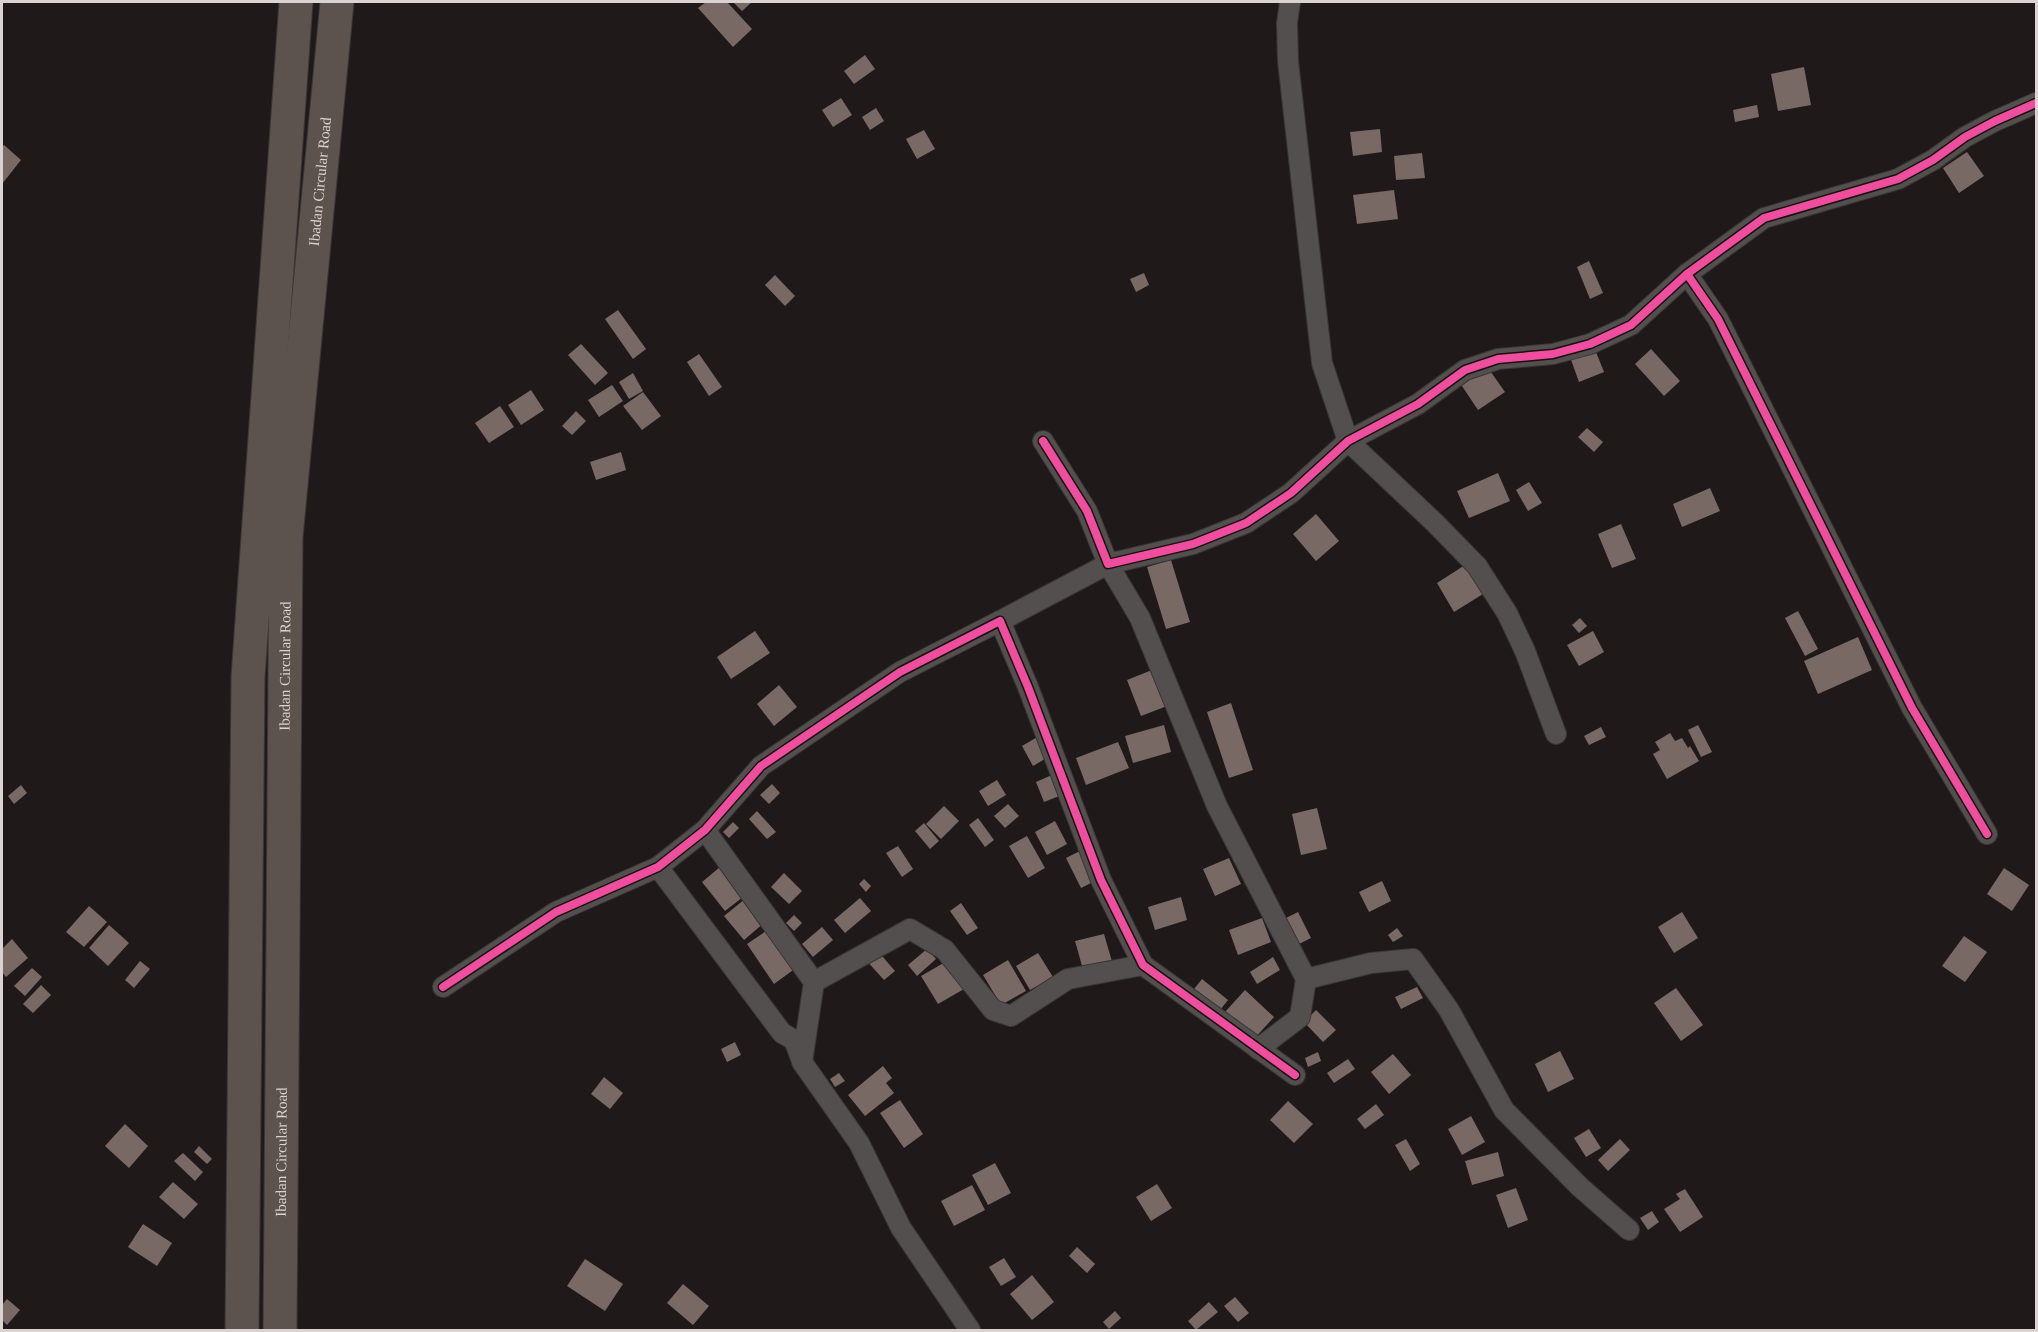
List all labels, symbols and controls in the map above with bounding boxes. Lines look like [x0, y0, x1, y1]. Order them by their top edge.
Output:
street label: Ibadan Circular Road [306, 116, 334, 247]
street label: Ibadan Circular Road [277, 601, 294, 731]
street label: Ibadan Circular Road [273, 1087, 290, 1217]

